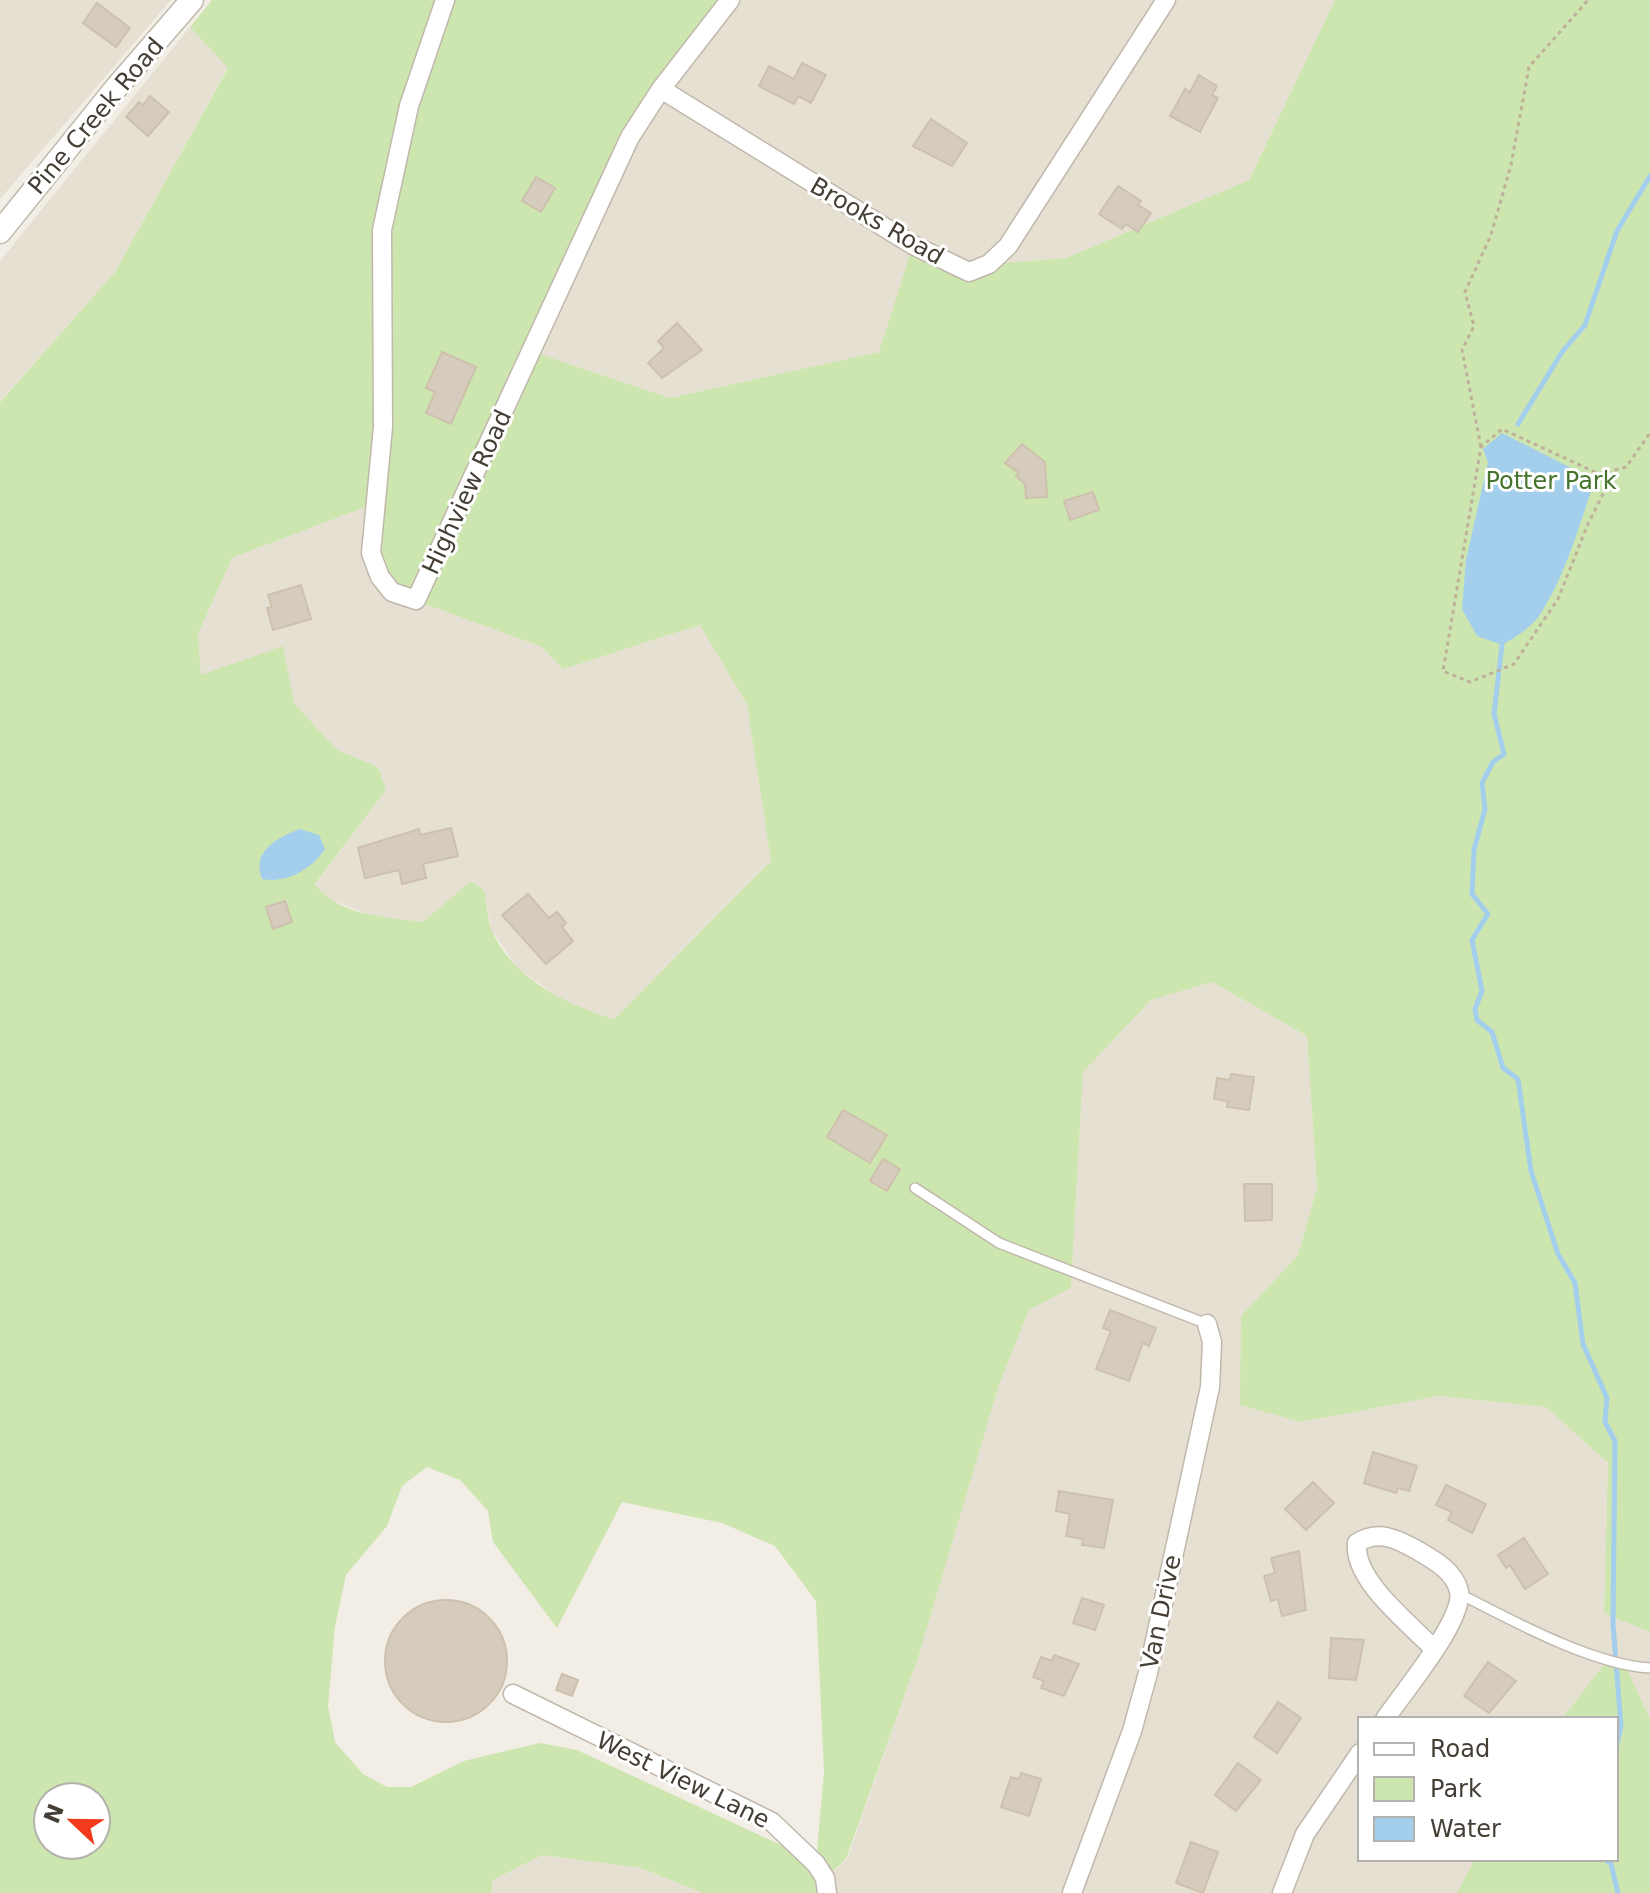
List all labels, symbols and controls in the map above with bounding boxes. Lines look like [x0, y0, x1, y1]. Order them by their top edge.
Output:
street label: Pine Creek Road [22, 32, 170, 200]
street label: Brooks Road [805, 172, 949, 270]
street label: Highview Road [417, 405, 517, 579]
park label: Potter Park [1485, 467, 1617, 495]
street label: Van Drive [1135, 1552, 1187, 1672]
legend [1358, 1717, 1618, 1861]
street label: West View Lane [592, 1726, 774, 1834]
text: Road [1430, 1735, 1490, 1763]
text: Park [1430, 1775, 1482, 1803]
north arrow [32, 1781, 112, 1861]
text: N [39, 1800, 69, 1827]
text: Water [1430, 1815, 1501, 1843]

